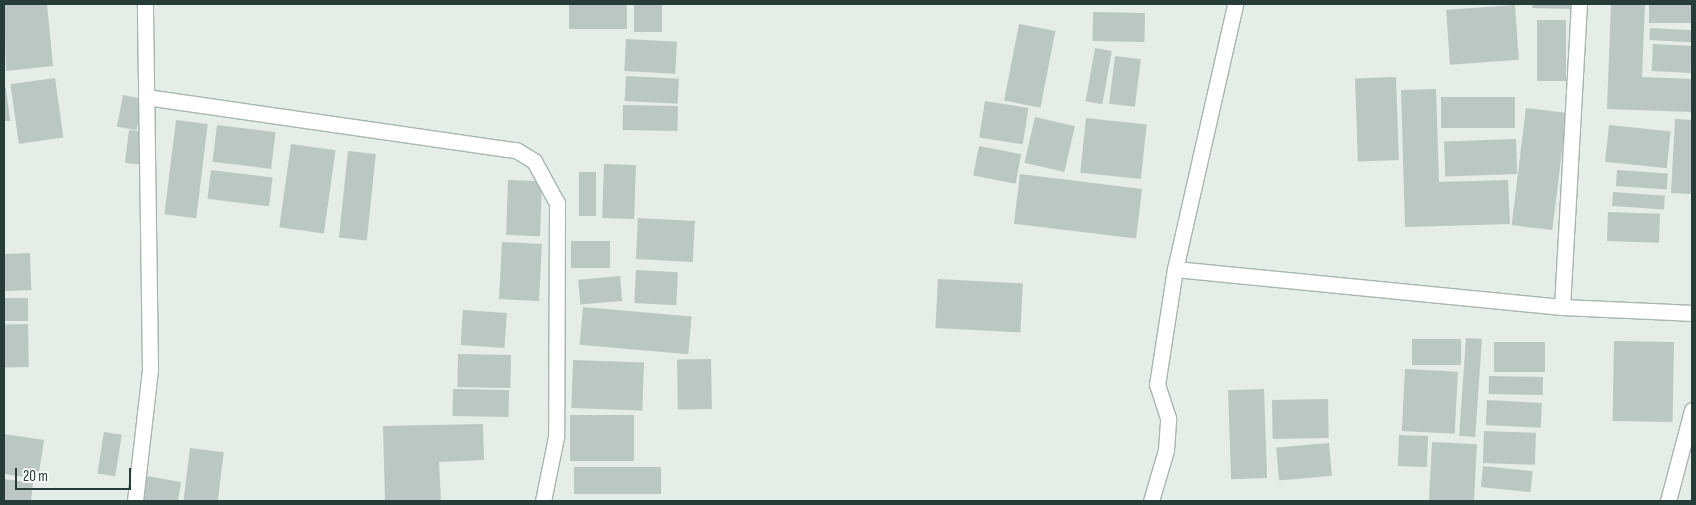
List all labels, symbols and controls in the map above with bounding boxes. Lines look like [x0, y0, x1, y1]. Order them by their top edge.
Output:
scale bar [18, 458, 134, 490]
text: 20 m [23, 467, 48, 486]

